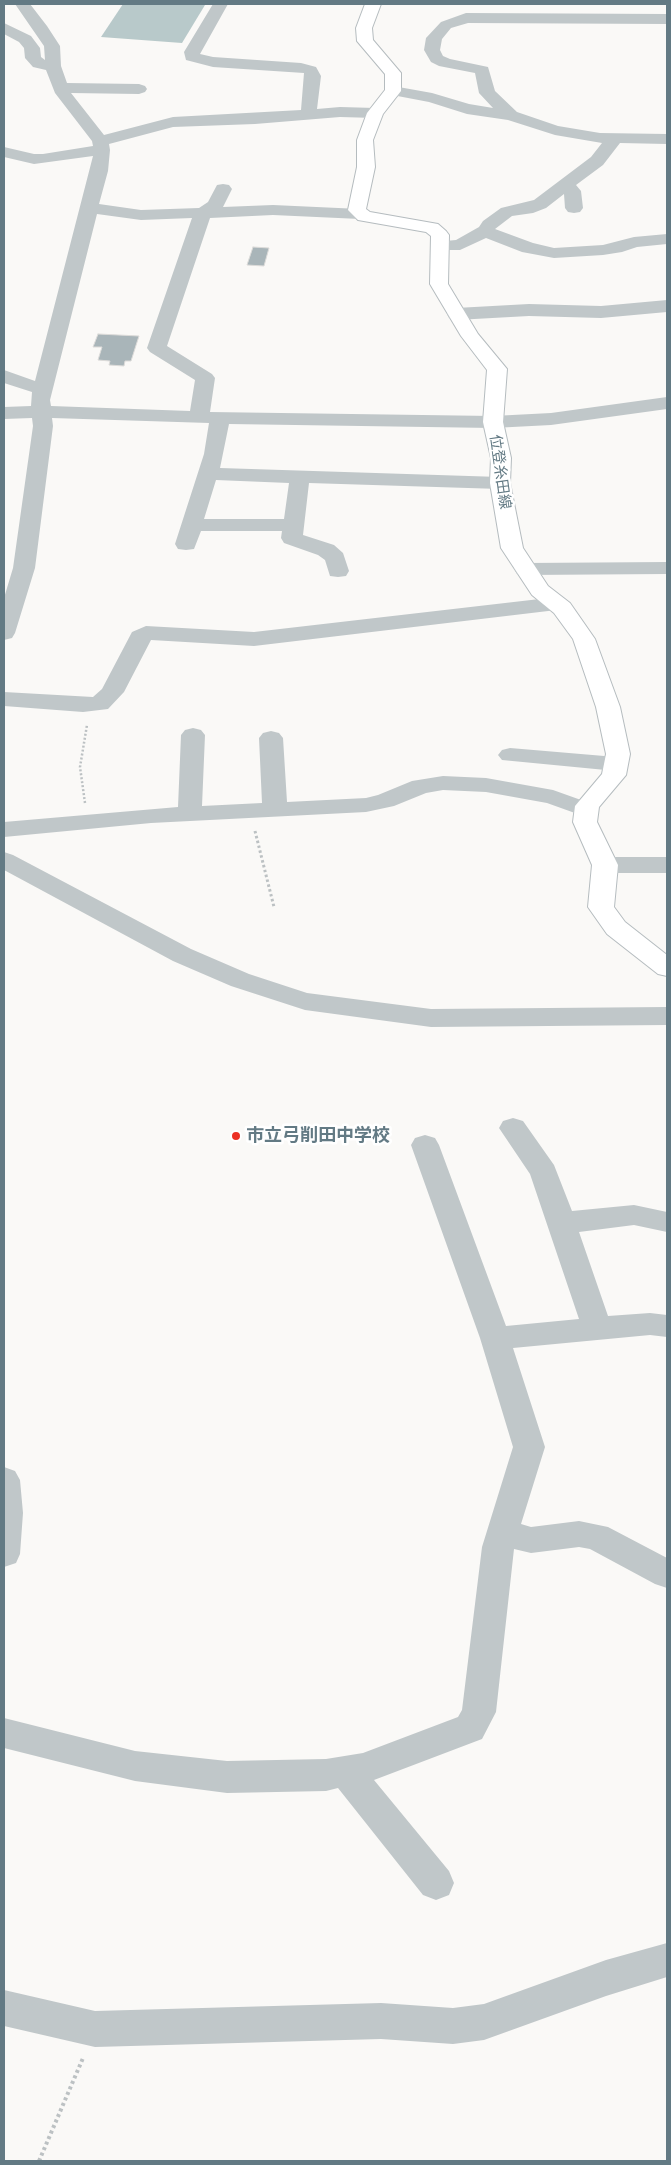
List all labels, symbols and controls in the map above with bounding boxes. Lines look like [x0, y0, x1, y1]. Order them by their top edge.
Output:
street label: 位登糸田線 [486, 434, 514, 510]
place label: 市立弓削田中学校 [246, 1125, 390, 1147]
marker: 市立弓削田中学校 [230, 1130, 242, 1142]

